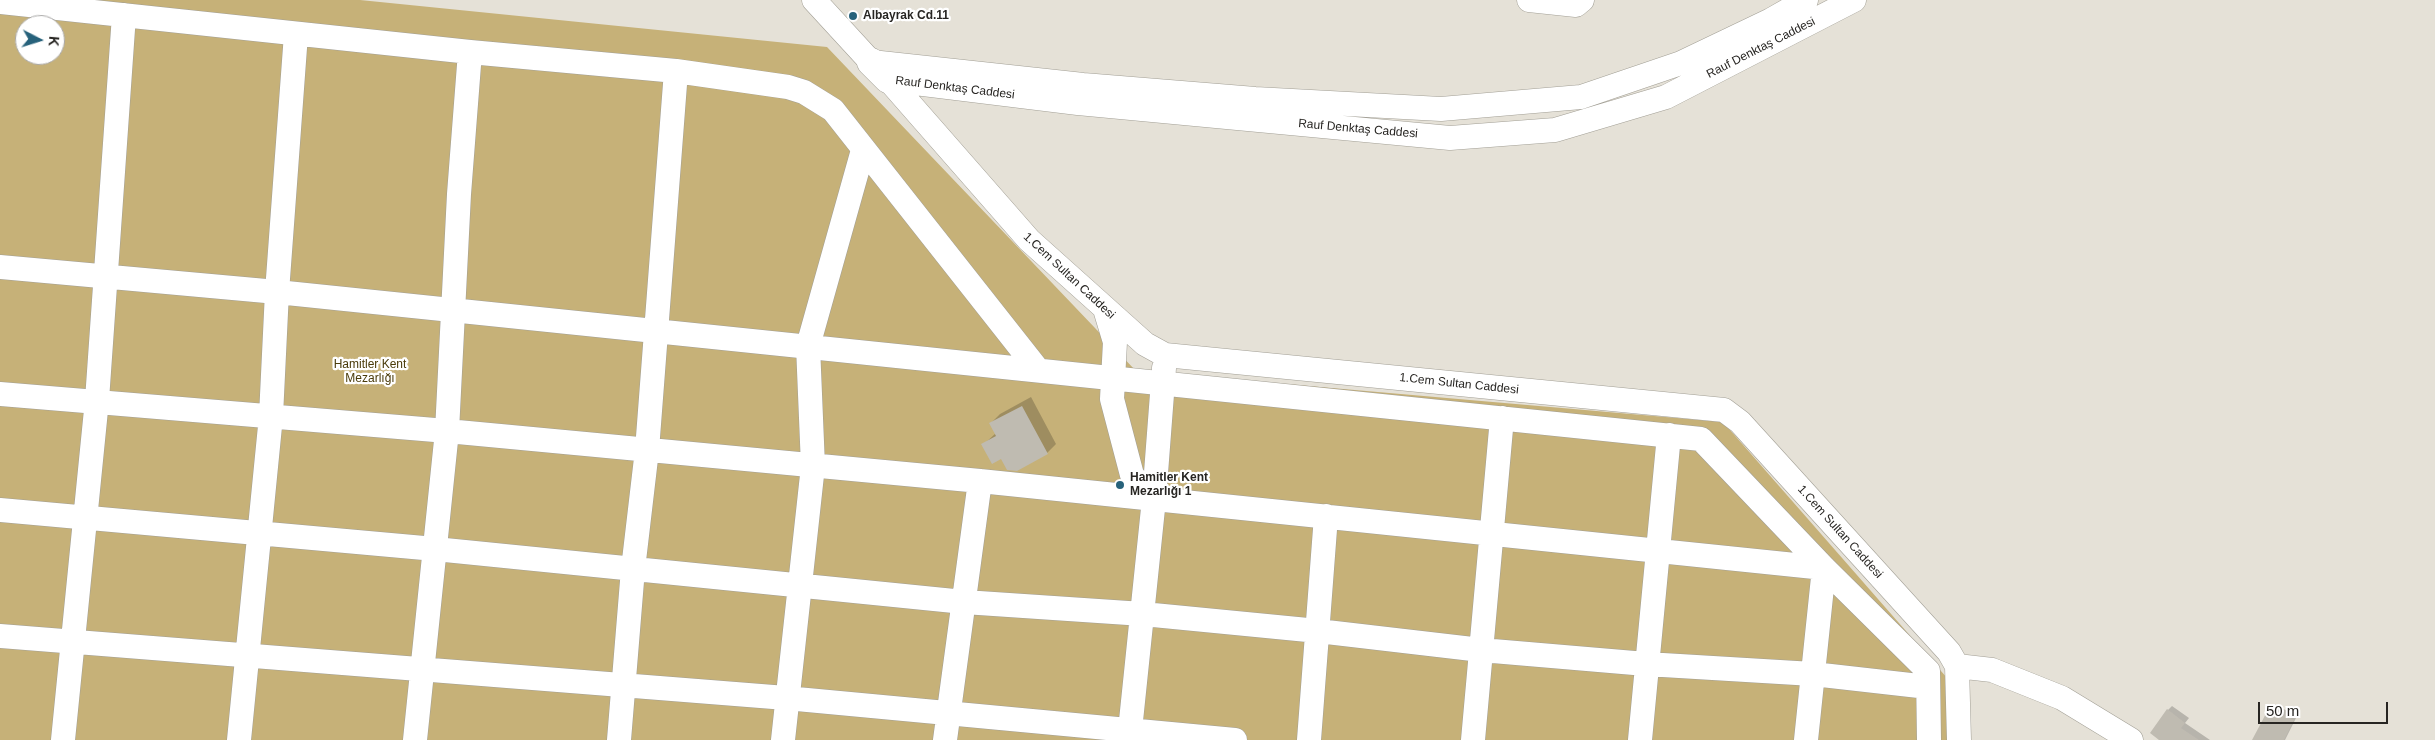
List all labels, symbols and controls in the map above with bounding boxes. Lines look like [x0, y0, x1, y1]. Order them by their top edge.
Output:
place label: Albayrak Cd.11 [863, 9, 949, 23]
marker: Albayrak Cd.11 [847, 10, 859, 22]
street label: Rauf Denktaş Caddesi [1704, 14, 1818, 82]
north arrow [15, 15, 65, 65]
text: K [46, 35, 62, 47]
street label: Rauf Denktaş Caddesi [895, 74, 1015, 102]
street label: Rauf Denktaş Caddesi [1298, 117, 1418, 141]
street label: 1.Cem Sultan Caddesi [1020, 230, 1118, 322]
park label: Hamitler Kent Mezarlığı [334, 358, 406, 386]
street label: 1.Cem Sultan Caddesi [1399, 371, 1519, 397]
place label: Hamitler Kent Mezarlığı 1 [1130, 471, 1208, 499]
marker: Hamitler Kent Mezarlığı 1 [1114, 479, 1126, 491]
street label: 1.Cem Sultan Caddesi [1794, 483, 1886, 581]
scale bar [2260, 692, 2390, 724]
text: 50 m [2266, 702, 2299, 719]

